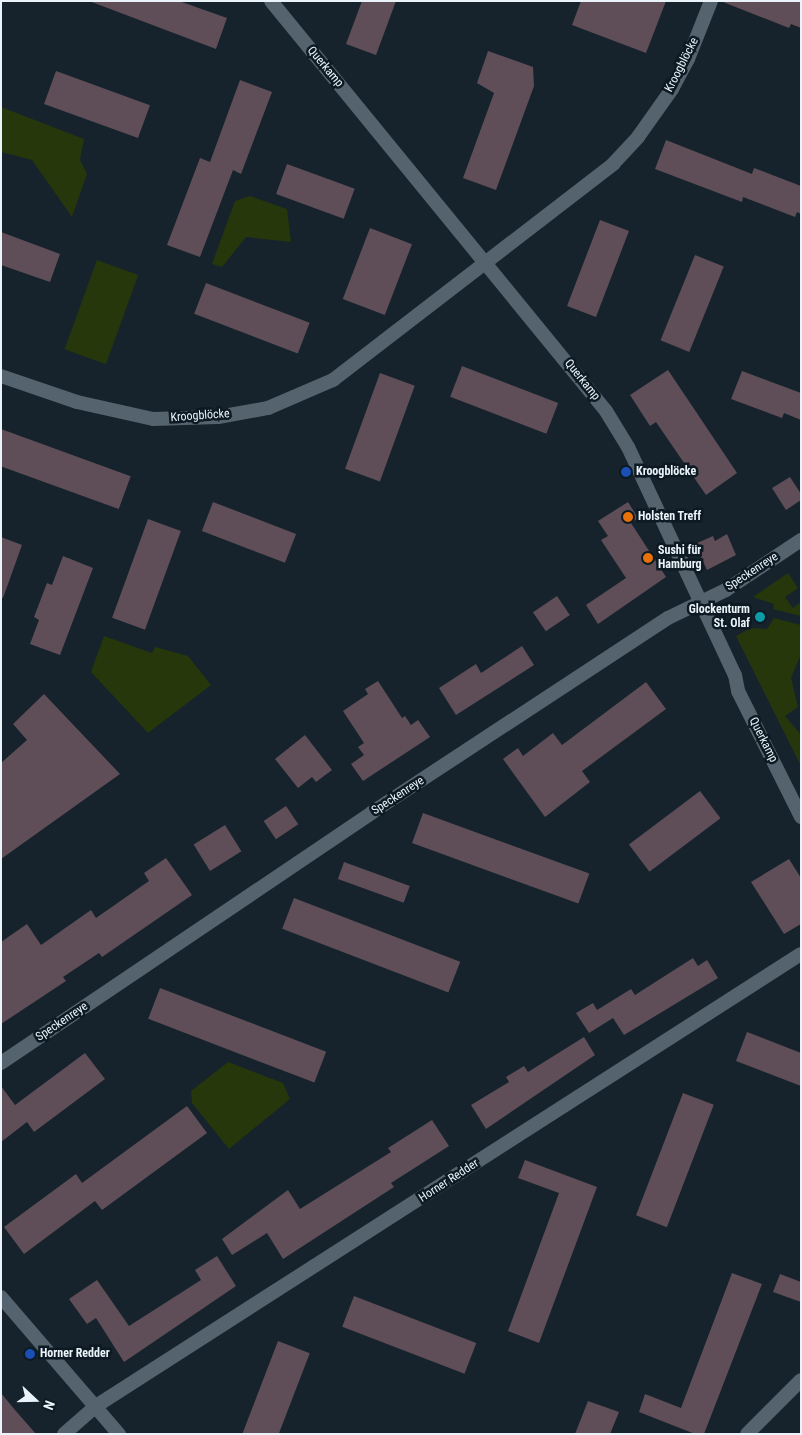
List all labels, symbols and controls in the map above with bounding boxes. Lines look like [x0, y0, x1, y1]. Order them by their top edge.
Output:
street label: Kroogblöcke [662, 35, 702, 95]
street label: Querkamp [304, 44, 346, 90]
street label: Querkamp [561, 357, 603, 403]
street label: Kroogblöcke [170, 407, 230, 425]
place label: Kroogblöcke [636, 465, 696, 479]
marker: Kroogblöcke [620, 466, 632, 478]
place label: Holsten Treff [638, 510, 701, 524]
marker: Holsten Treff [622, 511, 634, 523]
place label: Sushi für Hamburg [658, 544, 702, 572]
street label: Speckenreye [723, 550, 781, 594]
marker: Sushi für Hamburg [642, 552, 654, 564]
place label: Glockenturm St. Olaf [689, 603, 750, 631]
marker: Glockenturm St. Olaf [754, 611, 766, 623]
street label: Querkamp [746, 715, 780, 765]
street label: Speckenreye [369, 774, 427, 818]
street label: Speckenreye [33, 999, 91, 1045]
street label: Horner Redder [417, 1156, 481, 1206]
place label: Horner Redder [40, 1347, 110, 1361]
marker: Horner Redder [24, 1348, 36, 1360]
north arrow [10, 1375, 60, 1425]
text: N [40, 1398, 58, 1412]

